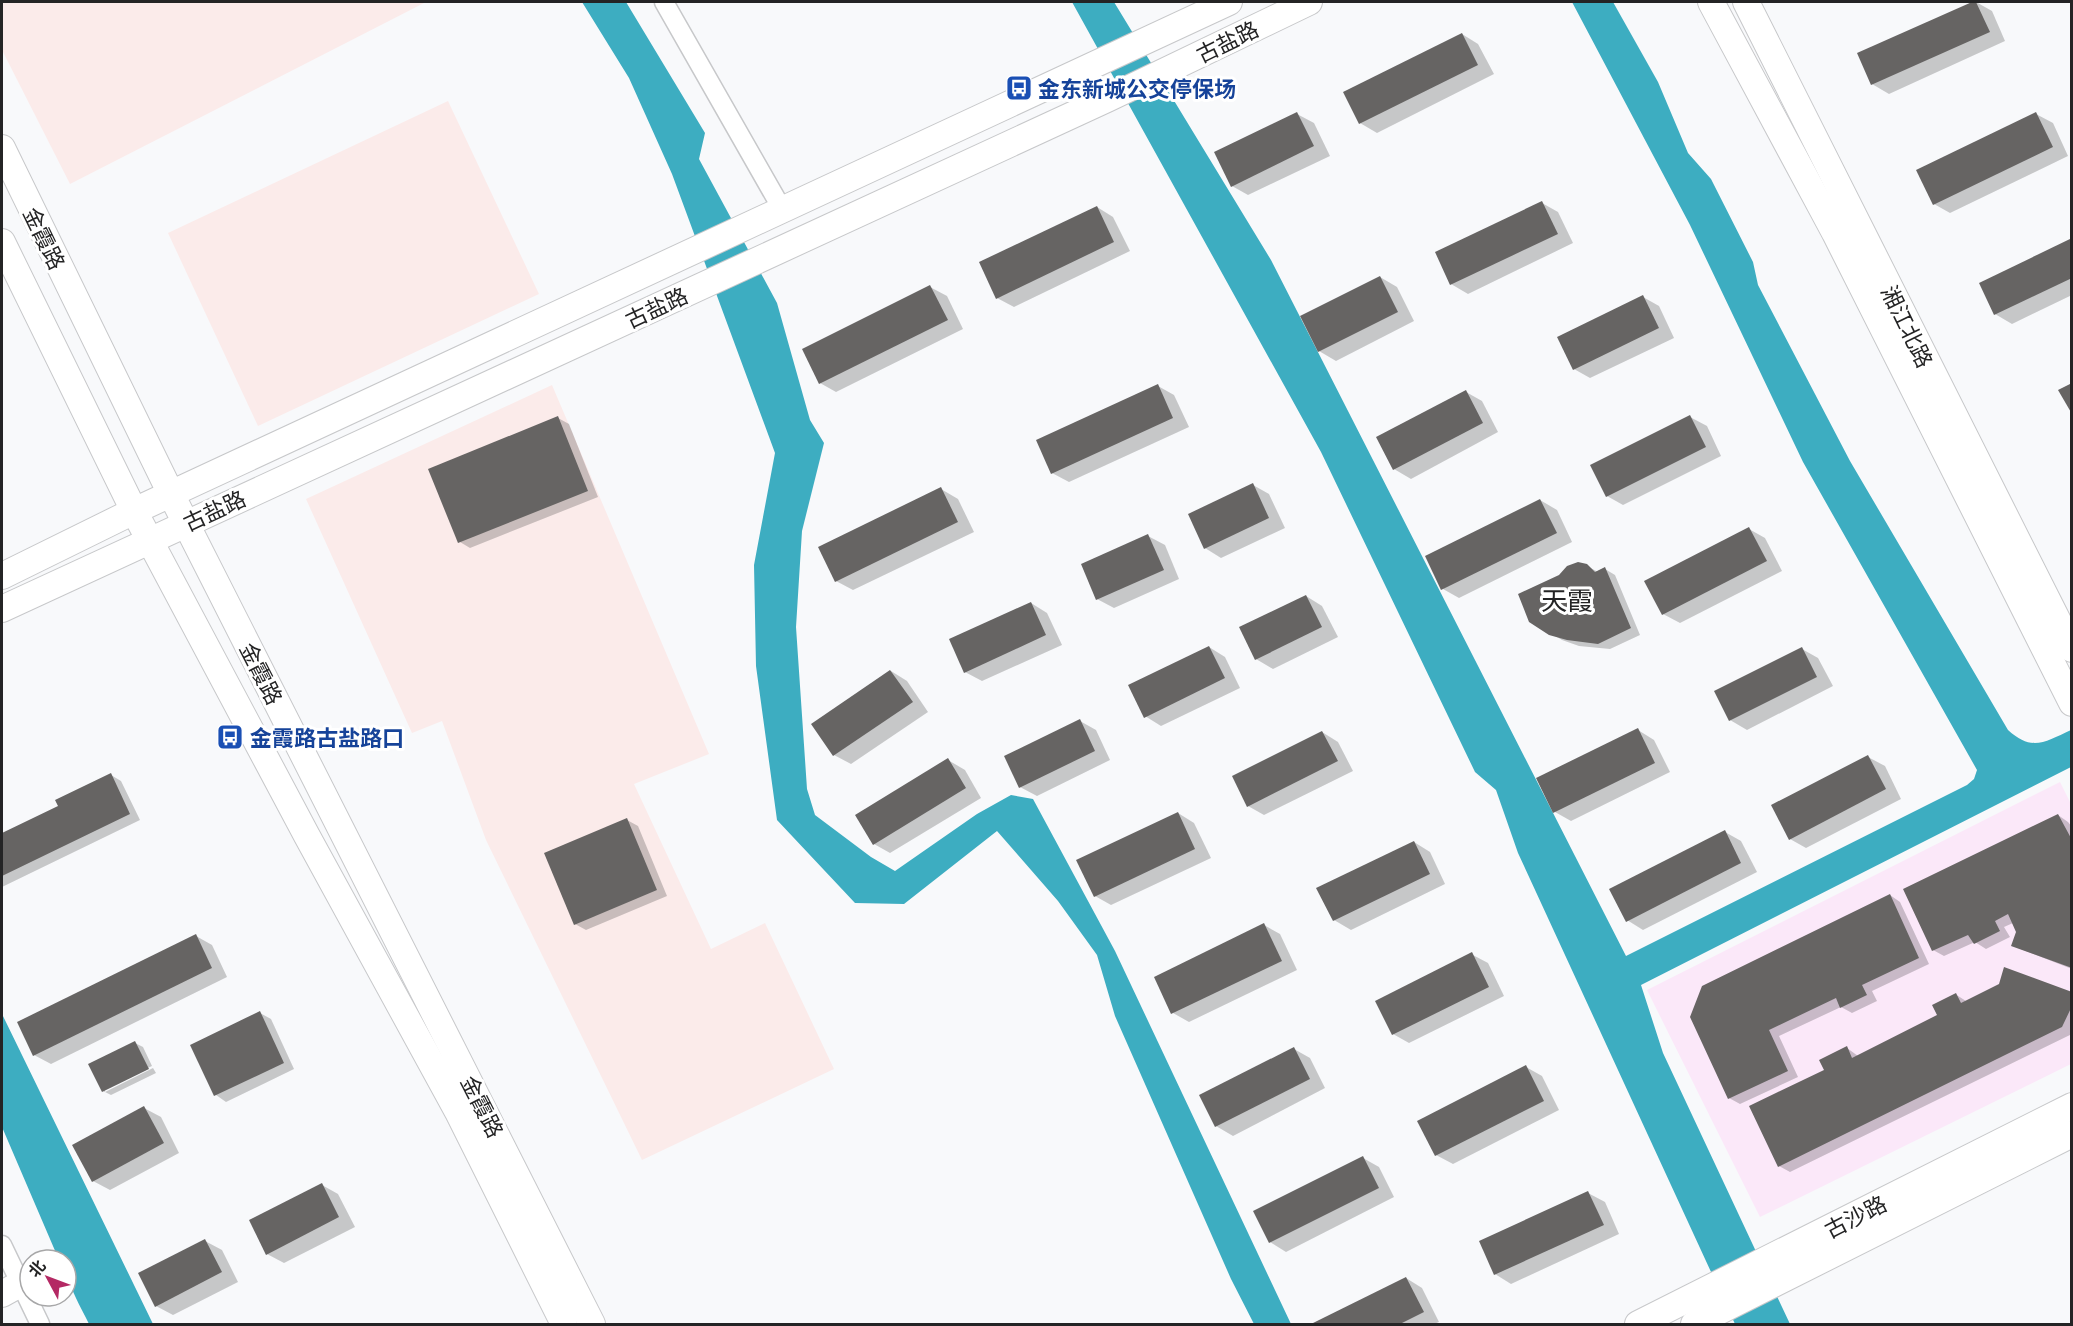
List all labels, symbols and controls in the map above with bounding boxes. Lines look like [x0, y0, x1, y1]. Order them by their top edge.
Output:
street label: 古盐路 [1192, 15, 1262, 67]
bus stop icon: 金东新城公交停保场 [1004, 73, 1034, 103]
place label: 金东新城公交停保场 [1038, 75, 1236, 101]
street label: 金霞路 [19, 203, 71, 273]
street label: 古盐路 [621, 281, 691, 333]
street label: 湘江北路 [1877, 281, 1939, 371]
street label: 古盐路 [179, 484, 249, 536]
district label: 天霞 [1541, 584, 1593, 615]
street label: 金霞路 [235, 638, 289, 708]
bus stop icon: 金霞路古盐路口 [215, 722, 245, 752]
place label: 金霞路古盐路口 [250, 724, 404, 750]
street label: 金霞路 [456, 1071, 510, 1141]
street label: 古沙路 [1820, 1189, 1890, 1243]
north arrow [18, 1248, 78, 1308]
text: 北 [24, 1256, 49, 1280]

